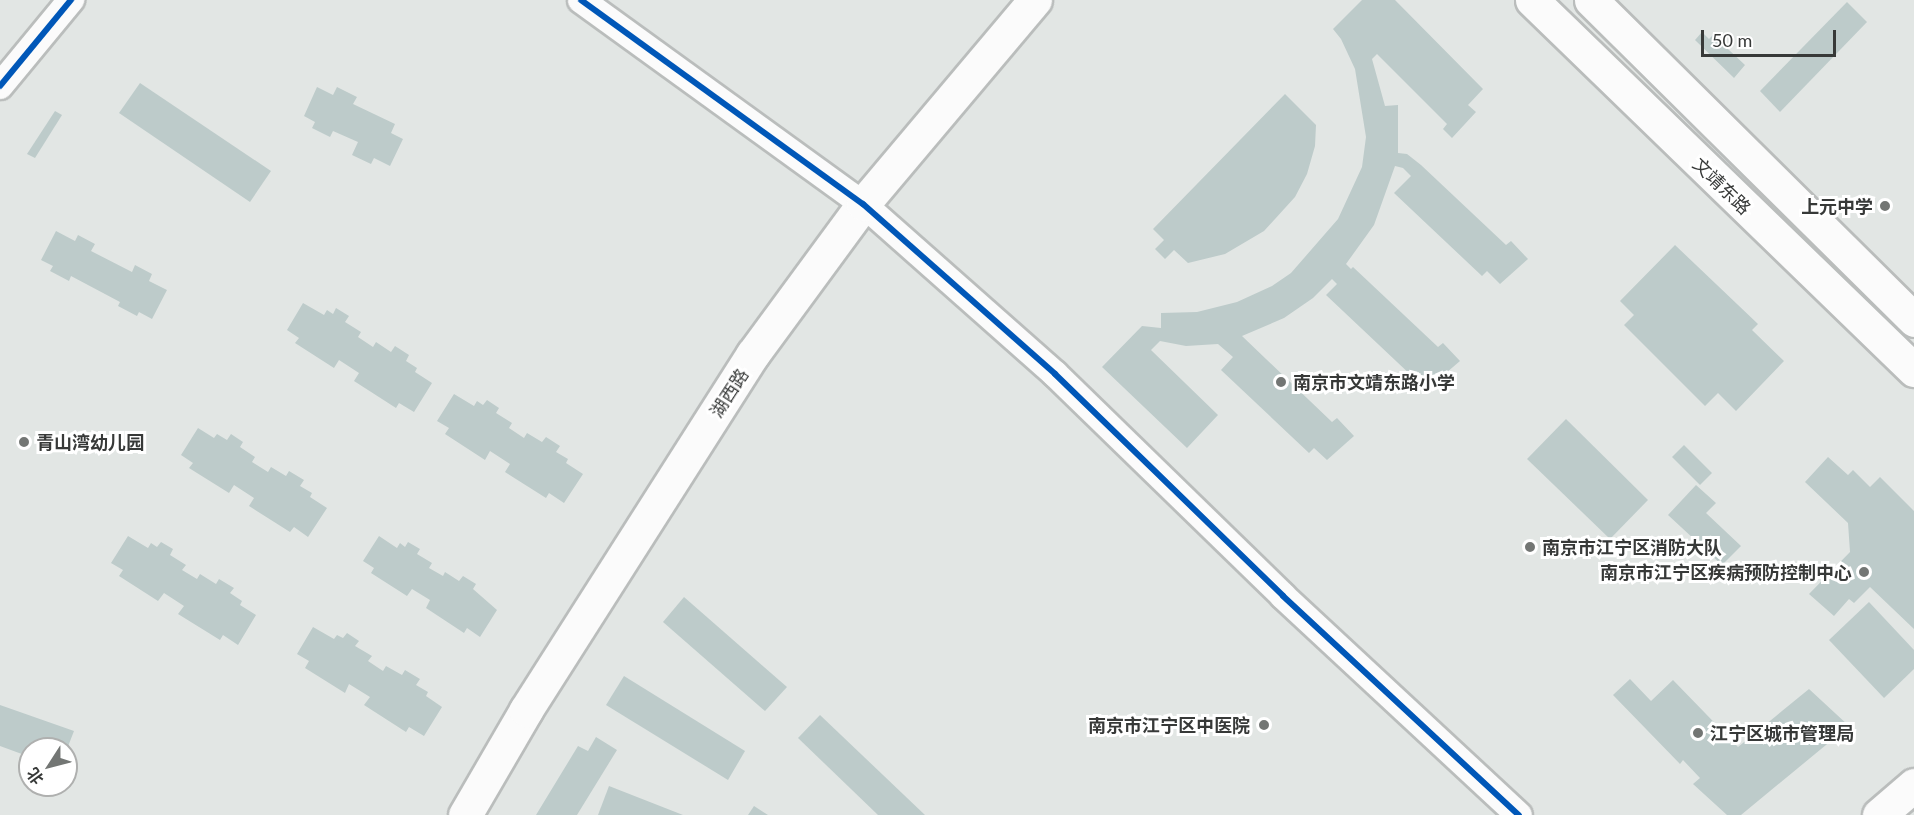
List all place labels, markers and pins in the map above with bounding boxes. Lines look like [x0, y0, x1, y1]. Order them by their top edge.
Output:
place label: 上元中学 [1801, 195, 1873, 217]
marker: 上元中学 [1878, 199, 1892, 213]
place label: 南京市文靖东路小学 [1293, 371, 1455, 393]
marker: 南京市文靖东路小学 [1274, 375, 1288, 389]
place label: 青山湾幼儿园 [36, 431, 144, 453]
marker: 青山湾幼儿园 [17, 435, 31, 449]
place label: 南京市江宁区消防大队 [1542, 536, 1722, 558]
marker: 南京市江宁区消防大队 [1523, 540, 1537, 554]
place label: 南京市江宁区疾病预防控制中心 [1600, 561, 1852, 583]
marker: 南京市江宁区疾病预防控制中心 [1857, 565, 1871, 579]
place label: 南京市江宁区中医院 [1088, 714, 1250, 736]
marker: 南京市江宁区中医院 [1255, 716, 1273, 734]
place label: 江宁区城市管理局 [1710, 722, 1854, 744]
marker: 江宁区城市管理局 [1691, 726, 1705, 740]

